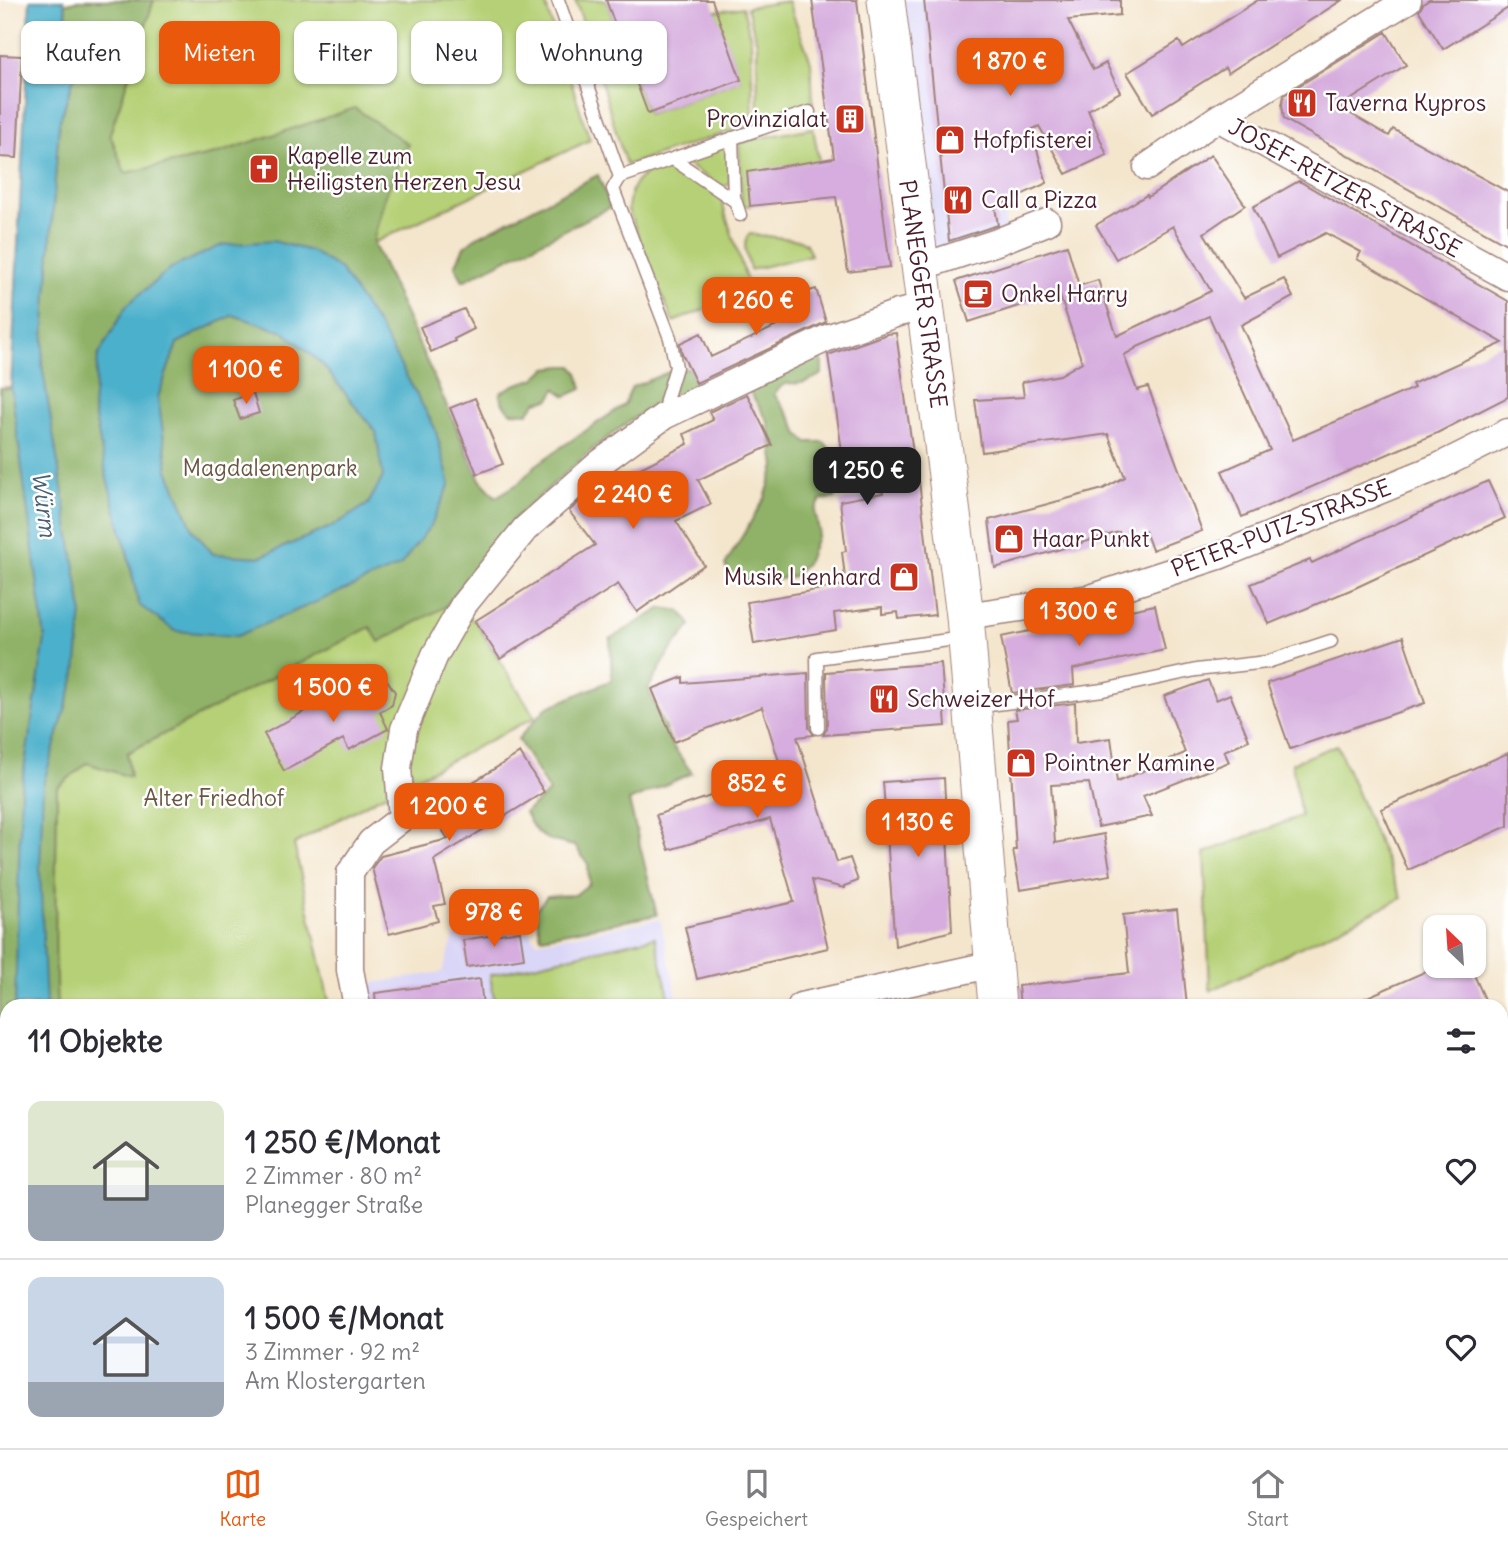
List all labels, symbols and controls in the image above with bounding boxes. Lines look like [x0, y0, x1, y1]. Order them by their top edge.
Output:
chip: Kaufen [21, 21, 145, 84]
chip: Mieten [159, 21, 280, 84]
chip: Filter [294, 21, 397, 84]
chip: Neu [411, 21, 502, 84]
chip: Wohnung [516, 21, 667, 84]
pin: 1 870 € [945, 38, 1075, 98]
text: 1 870 € [973, 46, 1047, 75]
restaurant icon: Taverna Kypros [1285, 86, 1319, 120]
place label: Taverna Kypros [1325, 88, 1486, 117]
building icon: Provinzialat [833, 102, 867, 136]
place label: Provinzialat [706, 104, 827, 133]
street label: JOSEF-RETZER-STRASSE [1224, 111, 1467, 264]
shop icon: Hofpfisterei [933, 123, 967, 157]
place label: Hofpfisterei [973, 125, 1092, 154]
place label: Kapelle zum Heiligsten Herzen Jesu [287, 141, 521, 196]
church icon: Kapelle zum Heiligsten Herzen Jesu [247, 152, 281, 186]
street label: PLANEGGER STRASSE [893, 178, 954, 410]
restaurant icon: Call a Pizza [941, 183, 975, 217]
place label: Call a Pizza [981, 185, 1097, 214]
cafe icon: Onkel Harry [961, 277, 995, 311]
pin: 1 260 € [691, 278, 821, 337]
place label: Onkel Harry [1001, 279, 1128, 308]
text: 1 260 € [718, 285, 794, 314]
pin: 1 100 € [181, 346, 311, 406]
text: 1 100 € [209, 354, 283, 383]
pin: 1 250 € [802, 448, 932, 507]
park label: Magdalenenpark [183, 453, 357, 482]
text: 1 250 € [829, 455, 905, 484]
water label: Würm [26, 469, 64, 539]
pin: 2 240 € [568, 472, 698, 531]
street label: PETER-PUTZ-STRASSE [1167, 472, 1395, 583]
text: 2 240 € [593, 479, 673, 508]
shop icon: Haar Punkt [992, 522, 1026, 556]
place label: Haar Punkt [1032, 524, 1150, 553]
shop icon: Musik Lienhard [887, 560, 921, 594]
place label: Musik Lienhard [724, 562, 881, 591]
pin: 1 300 € [1014, 588, 1144, 648]
text: 1 300 € [1040, 596, 1118, 625]
pin: 1 500 € [268, 664, 398, 724]
text: 1 500 € [294, 672, 372, 701]
restaurant icon: Schweizer Hof [867, 682, 901, 716]
place label: Schweizer Hof [907, 684, 1055, 713]
shop icon: Pointner Kamine [1004, 746, 1038, 780]
place label: Pointner Kamine [1044, 748, 1215, 777]
pin: 852 € [708, 760, 806, 820]
text: 852 € [727, 768, 787, 797]
park label: Alter Friedhof [144, 783, 285, 812]
pin: 1 200 € [384, 784, 514, 843]
text: 1 200 € [410, 791, 488, 820]
pin: 1 130 € [853, 800, 983, 859]
text: 1 130 € [882, 807, 954, 836]
pin: 978 € [445, 890, 543, 949]
text: 978 € [465, 897, 523, 926]
north arrow [1423, 915, 1486, 978]
map controls [1423, 915, 1486, 978]
text: 11 Objekte [28, 1022, 163, 1060]
icon: filters [1442, 1022, 1480, 1060]
text: 1 250 €/Monat [245, 1123, 440, 1161]
icon: home [84, 1129, 168, 1213]
icon: heart [1442, 1152, 1480, 1190]
text: 2 Zimmer · 80 m² [245, 1161, 422, 1190]
text: Planegger Straße [245, 1190, 423, 1219]
text: 1 500 €/Monat [245, 1299, 444, 1337]
icon: home [84, 1305, 168, 1389]
icon: heart [1442, 1328, 1480, 1366]
text: 3 Zimmer · 92 m² [245, 1337, 420, 1366]
text: Am Klostergarten [245, 1366, 426, 1395]
tab: Karte [219, 1465, 266, 1531]
tab: Gespeichert [705, 1465, 808, 1531]
tab: Start [1247, 1465, 1289, 1531]

